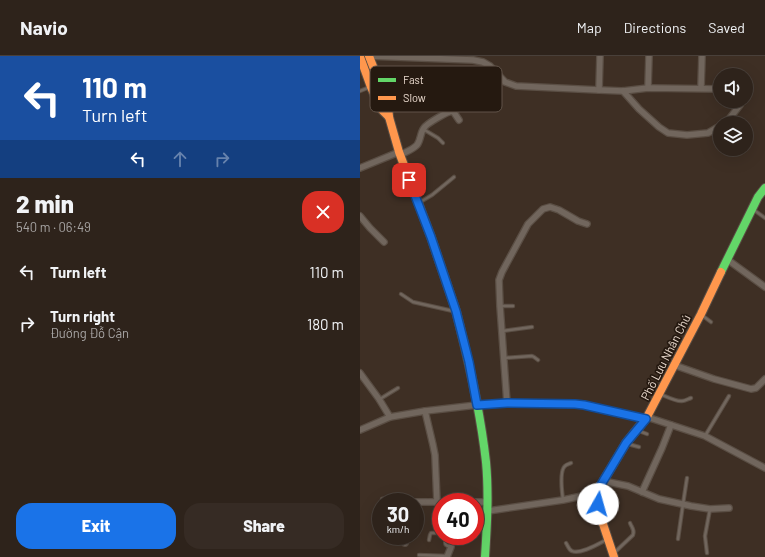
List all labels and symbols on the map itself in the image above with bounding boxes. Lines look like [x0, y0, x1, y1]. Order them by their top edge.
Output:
legend [370, 66, 502, 112]
text: Fast [403, 73, 424, 86]
text: Slow [403, 91, 426, 104]
pin [392, 163, 426, 197]
street label: Phố Lưu Nhân Chú [637, 312, 693, 402]
position arrow [577, 483, 619, 525]
speed limit sign: 40 [432, 493, 484, 545]

